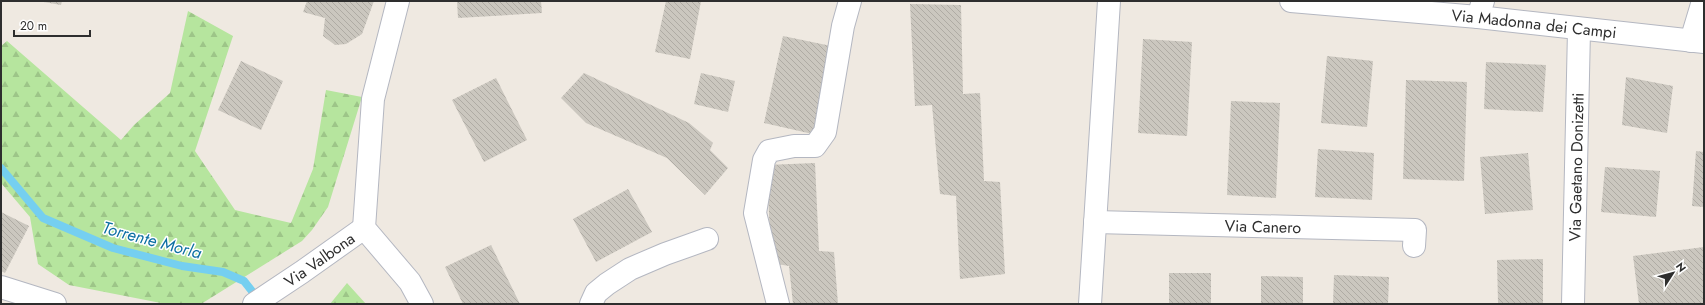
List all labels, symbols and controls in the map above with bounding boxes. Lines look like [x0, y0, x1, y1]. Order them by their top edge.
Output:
street label: Via Madonna dei Campi [1450, 4, 1618, 44]
scale bar [14, 12, 90, 38]
text: 20 m [20, 17, 47, 35]
street label: Via Gaetano Donizetti [1563, 93, 1590, 242]
street label: Via Canero [1224, 214, 1302, 239]
water label: Torrente Morla [100, 215, 205, 265]
street label: Via Valbona [280, 227, 360, 293]
north arrow [1653, 253, 1693, 293]
text: N [1672, 259, 1690, 275]

